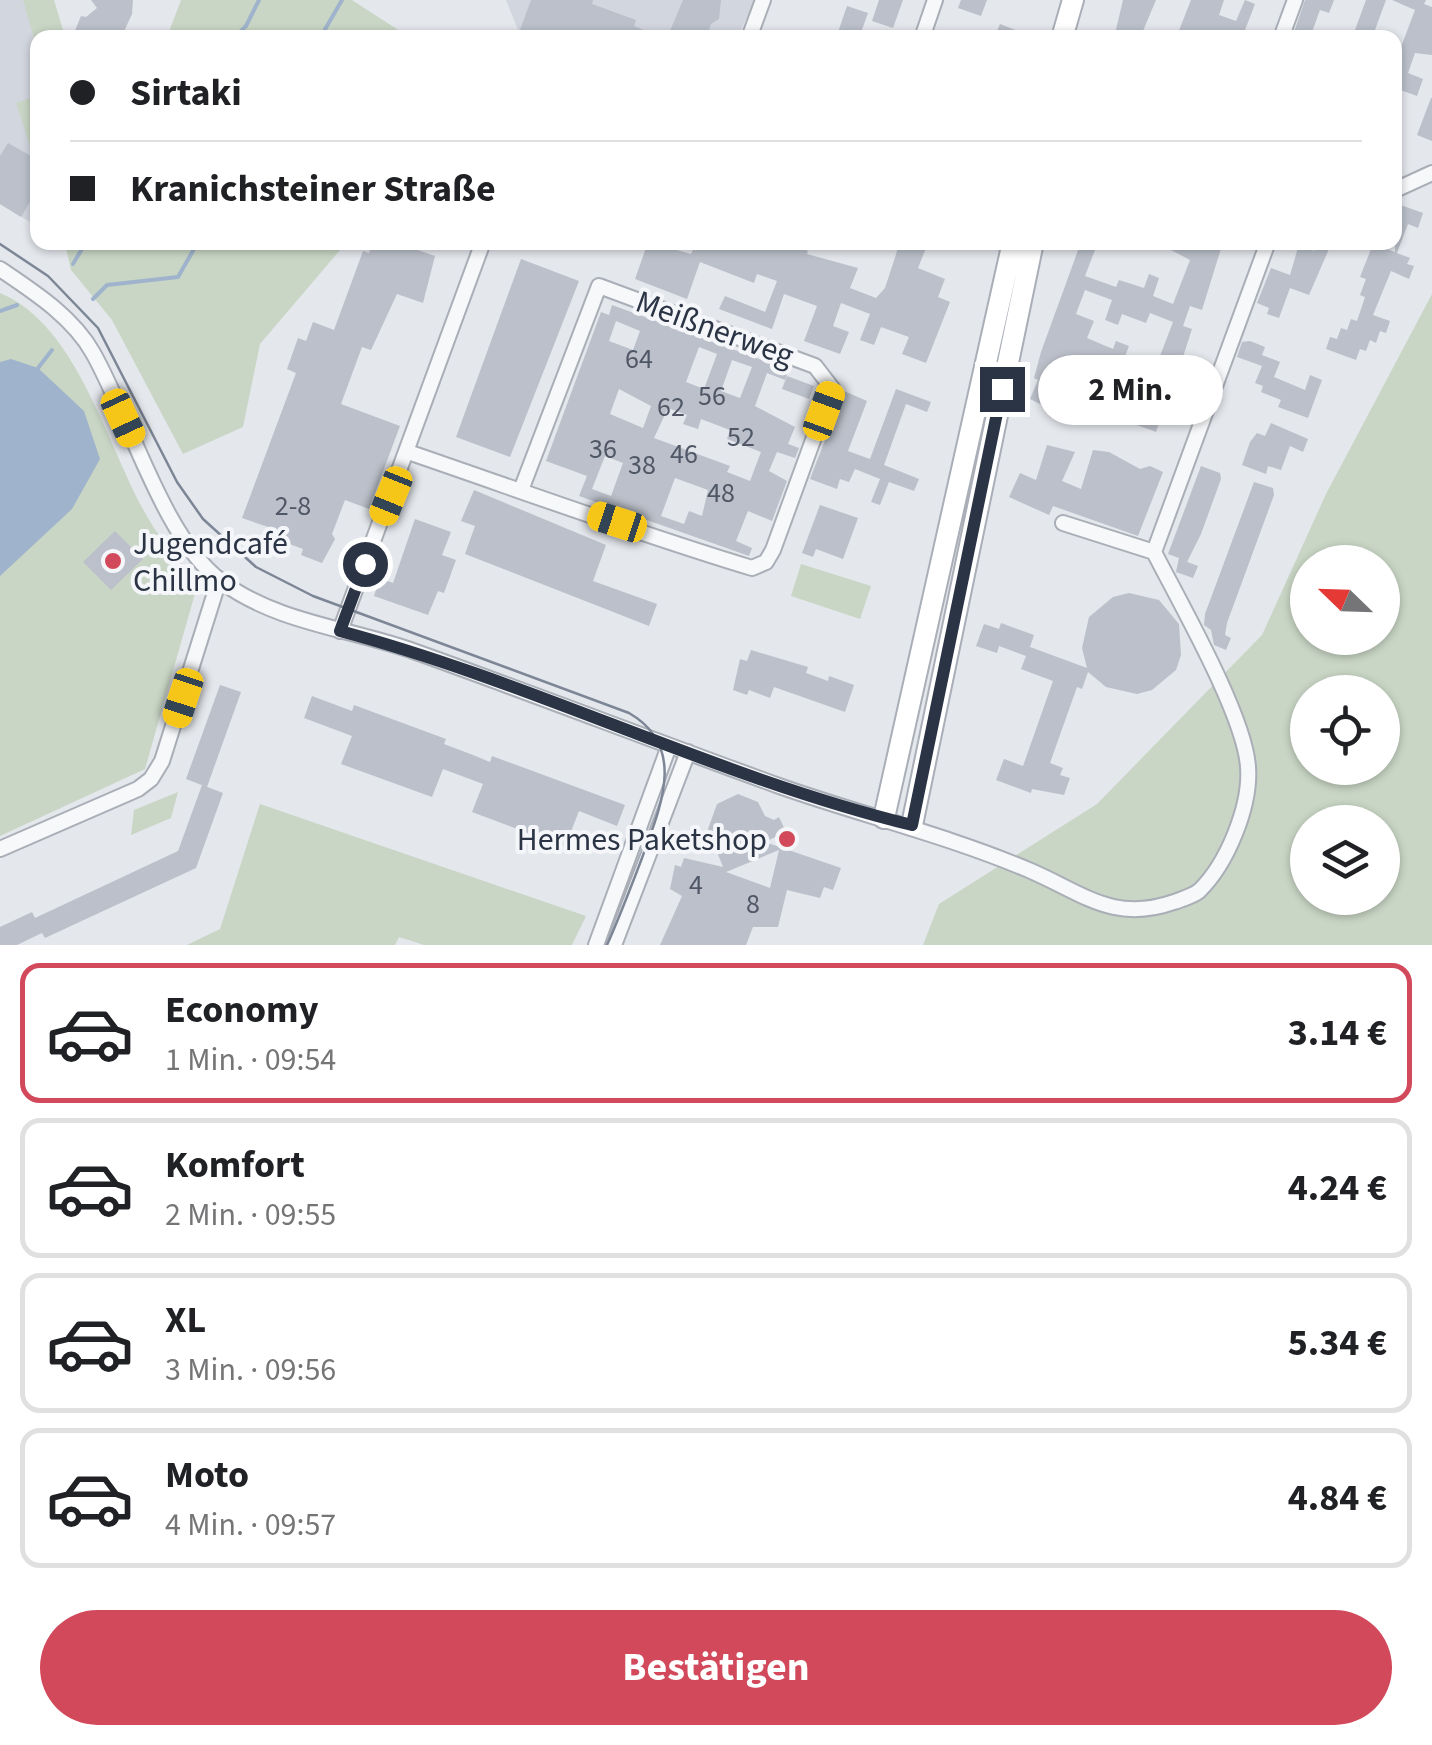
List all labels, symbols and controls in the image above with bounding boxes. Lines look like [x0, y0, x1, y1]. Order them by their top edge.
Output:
text: Sirtaki [130, 66, 242, 120]
text: Kranichsteiner Straße [130, 162, 496, 216]
street label: Meißnerweg [629, 279, 800, 379]
house number: 64 [625, 339, 653, 379]
callout: 2 Min. [1037, 354, 1222, 424]
route end [980, 367, 1025, 412]
text: 2 Min. [1088, 367, 1173, 413]
house number: 56 [698, 376, 726, 416]
car [800, 378, 848, 444]
car [97, 384, 149, 452]
house number: 62 [657, 387, 685, 427]
house number: 52 [727, 417, 755, 457]
house number: 36 [589, 429, 617, 469]
house number: 46 [670, 434, 698, 474]
house number: 38 [628, 445, 656, 485]
car [366, 463, 416, 529]
house number: 48 [707, 473, 735, 513]
house number: 2-8 [275, 486, 311, 526]
car [584, 498, 650, 546]
place label: Jugendcafé Chillmo [133, 521, 288, 604]
route start [343, 542, 388, 587]
north arrow [1290, 545, 1400, 655]
map controls [1290, 545, 1400, 915]
marker: Jugendcafé Chillmo [102, 550, 124, 572]
car [159, 665, 207, 731]
button: locate [1290, 675, 1400, 785]
button: layers [1290, 805, 1400, 915]
place label: Hermes Paketshop [517, 817, 767, 863]
marker: Hermes Paketshop [776, 828, 798, 850]
house number: 4 [689, 865, 703, 905]
house number: 8 [746, 884, 760, 924]
text: Economy [165, 983, 318, 1037]
icon: car [45, 988, 135, 1078]
text: 3.14 € [1288, 1006, 1387, 1060]
text: 1 Min. · 09:54 [165, 1037, 336, 1083]
text: Komfort [165, 1138, 305, 1192]
icon: car [45, 1143, 135, 1233]
text: 4.24 € [1288, 1161, 1387, 1215]
text: 2 Min. · 09:55 [165, 1192, 336, 1238]
text: XL [165, 1293, 206, 1347]
icon: car [45, 1298, 135, 1388]
text: 5.34 € [1288, 1316, 1387, 1370]
text: 3 Min. · 09:56 [165, 1347, 336, 1393]
text: Moto [165, 1448, 249, 1502]
icon: car [45, 1453, 135, 1543]
text: 4.84 € [1288, 1471, 1387, 1525]
text: 4 Min. · 09:57 [165, 1502, 336, 1548]
button: Bestätigen [40, 1610, 1392, 1725]

